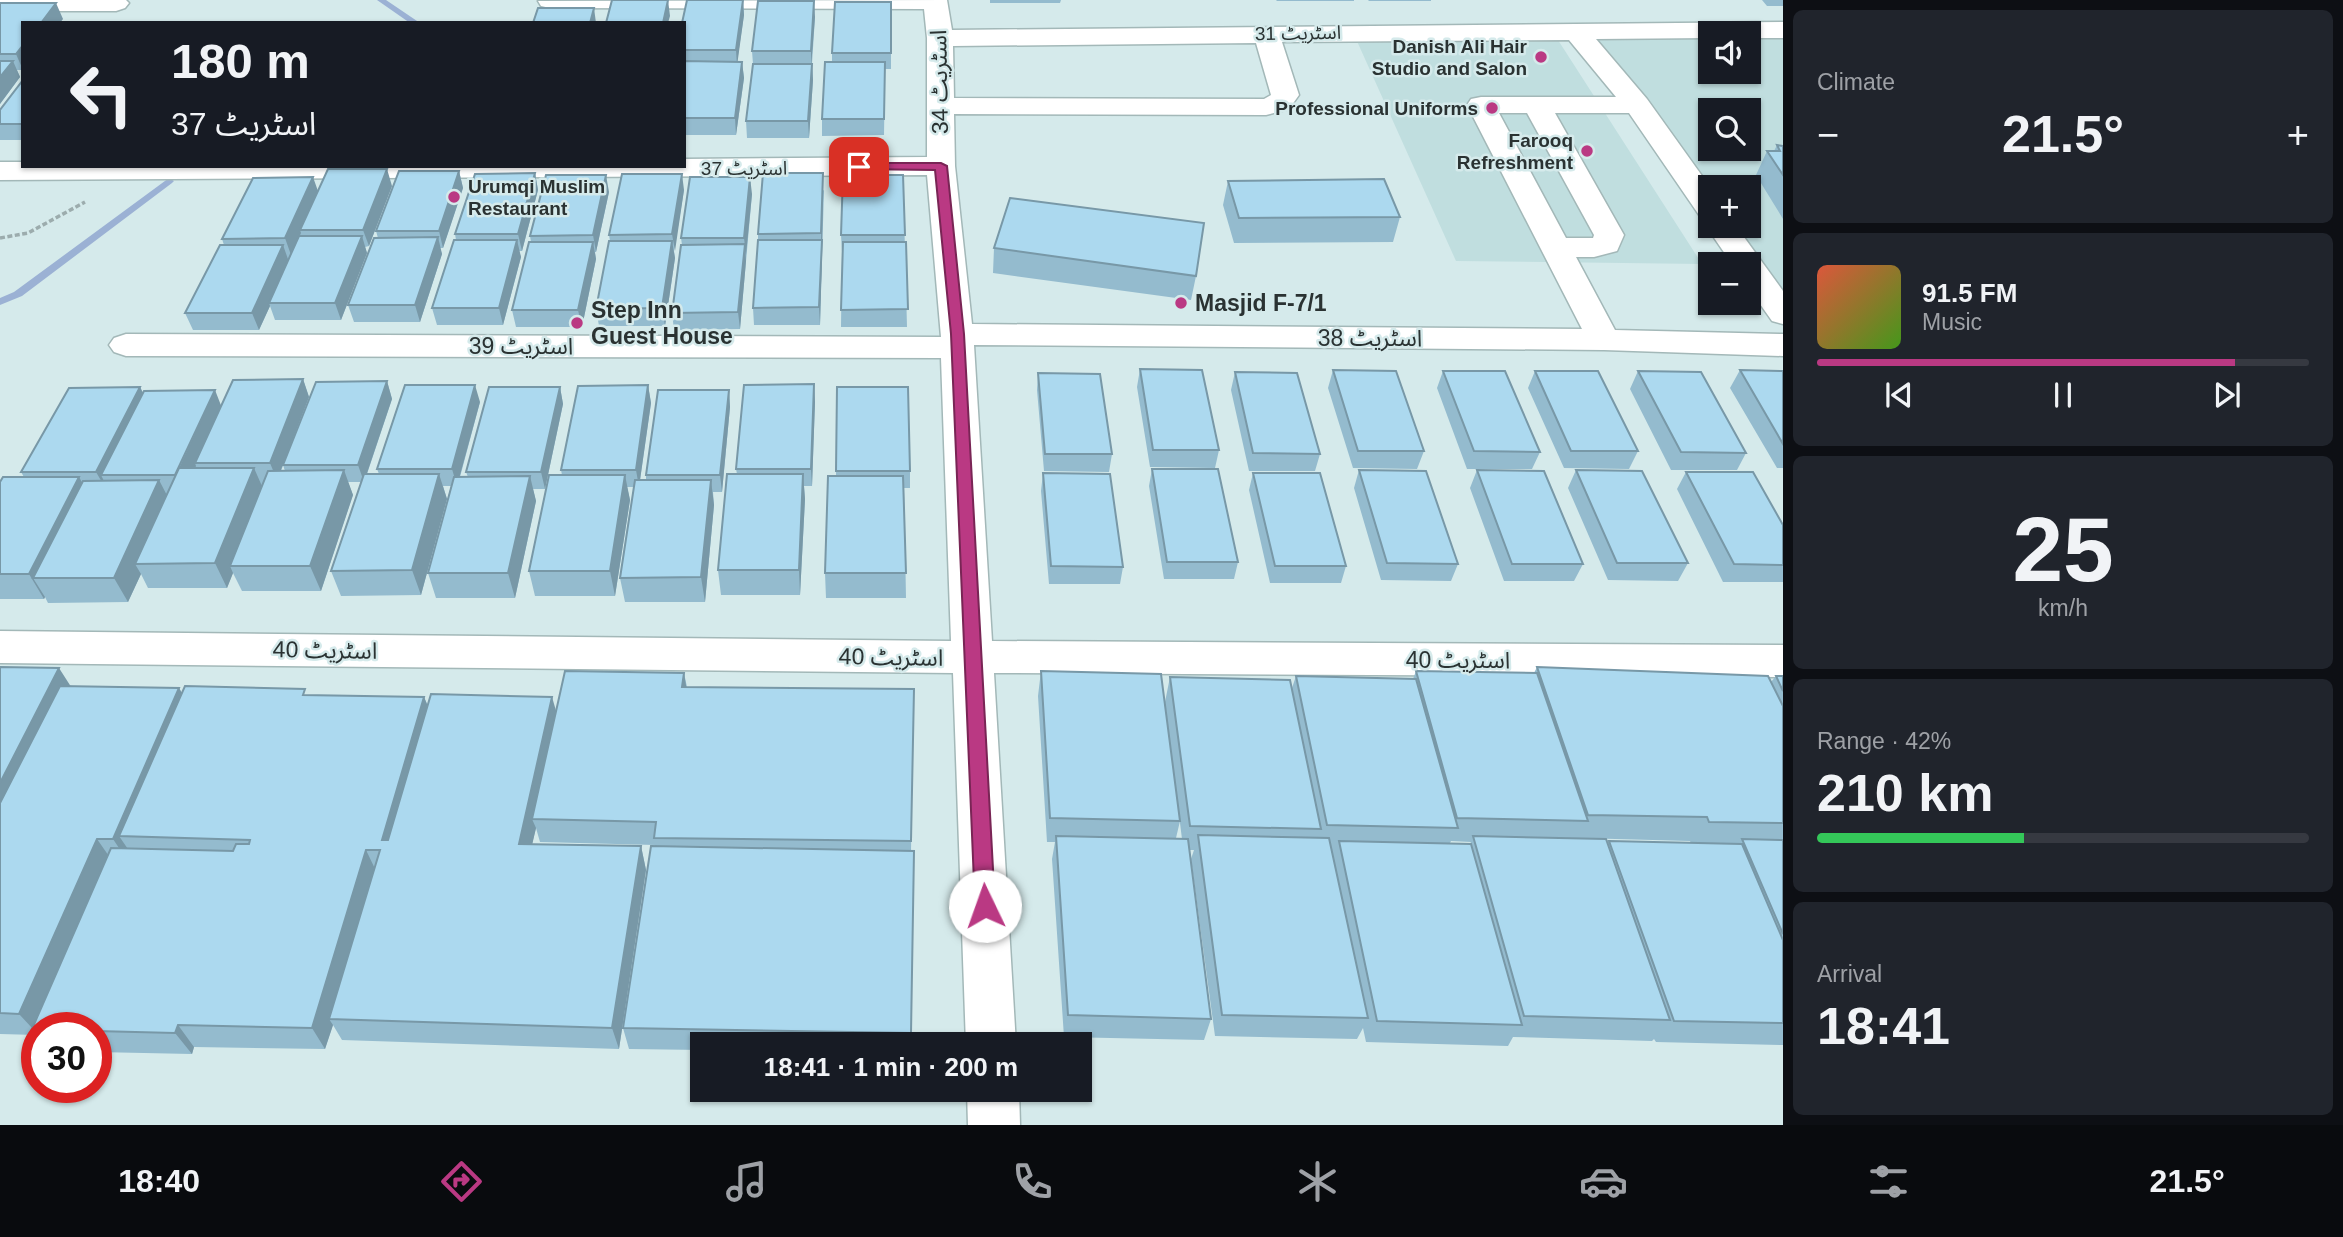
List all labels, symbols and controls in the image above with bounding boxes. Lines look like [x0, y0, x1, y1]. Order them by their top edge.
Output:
map controls [1698, 21, 1761, 315]
button: sound [1698, 21, 1761, 84]
street label: اسٹریٹ 31 [1255, 22, 1341, 45]
street label: اسٹریٹ 34 [925, 30, 954, 134]
text: 180 m [171, 34, 310, 88]
place label: Danish Ali Hair Studio and Salon [1372, 36, 1528, 79]
icon: left [56, 49, 147, 140]
marker: Danish Ali Hair Studio and Salon [1533, 49, 1549, 65]
text: Climate [1817, 69, 1895, 95]
place label: Professional Uniforms [1275, 98, 1478, 119]
button: search [1698, 98, 1761, 161]
marker: Professional Uniforms [1484, 100, 1500, 116]
text: 21.5° [2002, 105, 2124, 163]
text: اسٹریٹ 37 [171, 106, 316, 142]
text: − [1817, 114, 1839, 156]
text: + [2287, 114, 2309, 156]
place label: Farooq Refreshment [1457, 130, 1574, 173]
pin [829, 137, 889, 197]
marker: Farooq Refreshment [1579, 143, 1595, 159]
icon: arrive [840, 148, 878, 186]
street label: اسٹریٹ 37 [701, 158, 787, 180]
button: + [1698, 175, 1761, 238]
place label: Urumqi Muslim Restaurant [468, 176, 605, 219]
marker: Urumqi Muslim Restaurant [446, 189, 462, 205]
button: − [1698, 252, 1761, 315]
text: 91.5 FM [1922, 278, 2017, 308]
place label: Masjid F-7/1 [1195, 290, 1327, 316]
marker: Masjid F-7/1 [1173, 295, 1189, 311]
place label: Step Inn Guest House [591, 297, 733, 349]
text: Music [1922, 309, 1982, 335]
marker: Step Inn Guest House [569, 315, 585, 331]
street label: اسٹریٹ 38 [1318, 325, 1422, 352]
street label: اسٹریٹ 39 [469, 333, 573, 360]
icon: previous [1880, 376, 1918, 414]
icon: pause [2044, 376, 2082, 414]
icon: next [2208, 376, 2246, 414]
text: 25 [2012, 499, 2114, 600]
text: km/h [2038, 595, 2088, 621]
street label: اسٹریٹ 40 [273, 636, 377, 665]
street label: اسٹریٹ 40 [839, 643, 943, 672]
street label: اسٹریٹ 40 [1406, 647, 1510, 674]
text: Range · 42% [1817, 728, 1951, 754]
text: 210 km [1817, 764, 1993, 822]
position arrow [948, 869, 1022, 943]
text: Arrival [1817, 961, 1882, 987]
text: 18:41 [1817, 997, 1950, 1055]
speed limit sign: 30 [21, 1012, 112, 1103]
text: 18:41 · 1 min · 200 m [764, 1052, 1018, 1082]
icon: directions [437, 1157, 486, 1206]
icon: music [722, 1157, 771, 1206]
icon: phone [1008, 1157, 1057, 1206]
icon: climate [1293, 1157, 1342, 1206]
icon: car [1579, 1157, 1628, 1206]
icon: filters [1864, 1157, 1913, 1206]
text: 18:40 [118, 1163, 200, 1199]
text: 21.5° [2150, 1163, 2225, 1199]

